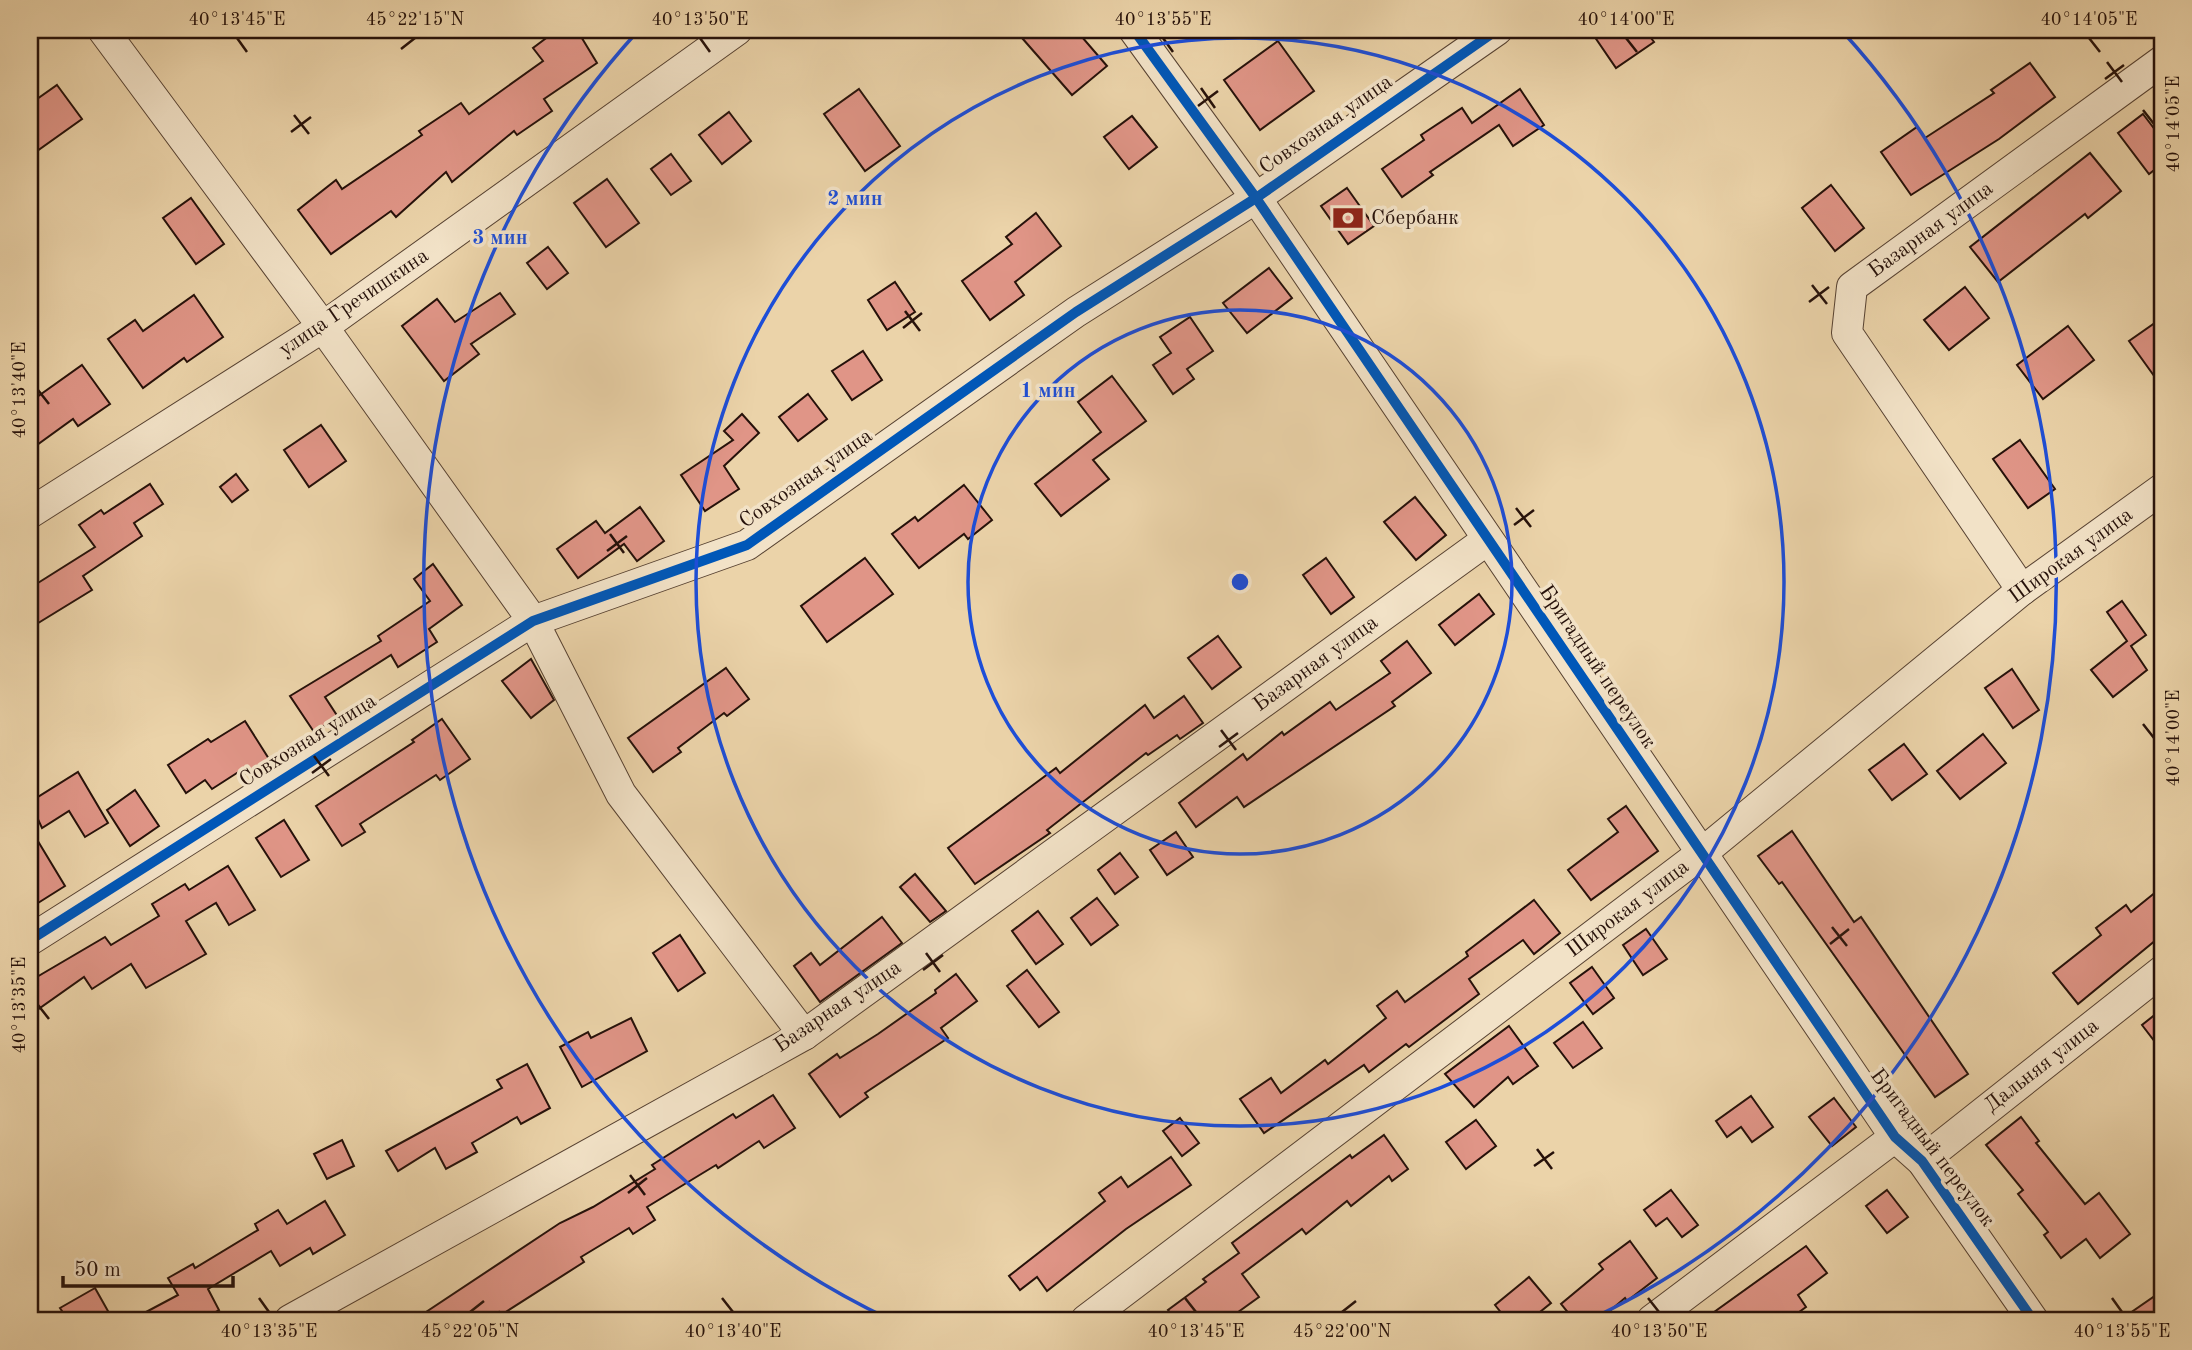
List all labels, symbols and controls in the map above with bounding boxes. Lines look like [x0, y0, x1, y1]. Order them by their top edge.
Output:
text: 40°13'45"E [189, 11, 285, 29]
text: 45°22'15"N [366, 11, 464, 29]
text: 40°13'50"E [652, 11, 748, 29]
text: 40°13'55"E [1115, 11, 1211, 29]
text: 40°14'00"E [1578, 11, 1674, 29]
text: 40°14'05"E [2041, 11, 2137, 29]
street label: Совхозная улица [1256, 71, 1396, 179]
text: 40°14'05"E [2165, 76, 2183, 172]
street label: Базарная улица [1865, 178, 1997, 282]
text: 2 мин [827, 189, 883, 210]
bank icon: Сбербанк [1331, 201, 1365, 235]
place label: Сбербанк [1371, 208, 1459, 229]
text: 3 мин [472, 228, 528, 249]
street label: улица Гречишкина [275, 245, 433, 361]
text: 40°13'40"E [11, 342, 29, 438]
text: 1 мин [1020, 381, 1076, 402]
street label: Совхозная улица [736, 425, 876, 533]
street label: Широкая улица [2005, 504, 2137, 608]
centre of rings [1228, 570, 1252, 594]
street label: Бригадный переулок [1535, 582, 1660, 753]
street label: Базарная улица [1250, 612, 1382, 716]
text: 40°14'00"E [2165, 690, 2183, 786]
street label: Совхозная улица [236, 691, 380, 791]
street label: Широкая улица [1563, 856, 1693, 962]
text: 40°13'35"E [11, 957, 29, 1053]
street label: Базарная улица [771, 957, 905, 1057]
street label: Дальняя улица [1981, 1015, 2103, 1117]
street label: Бригадный переулок [1866, 1065, 1998, 1231]
scale bar [63, 1245, 233, 1289]
text: 50 m [74, 1260, 121, 1281]
text: 40°13'35"E [221, 1323, 317, 1341]
text: 45°22'05"N [421, 1323, 519, 1341]
text: 40°13'40"E [685, 1323, 781, 1341]
text: 40°13'45"E [1148, 1323, 1244, 1341]
text: 45°22'00"N [1293, 1323, 1391, 1341]
text: 40°13'50"E [1611, 1323, 1707, 1341]
text: 40°13'55"E [2074, 1323, 2170, 1341]

